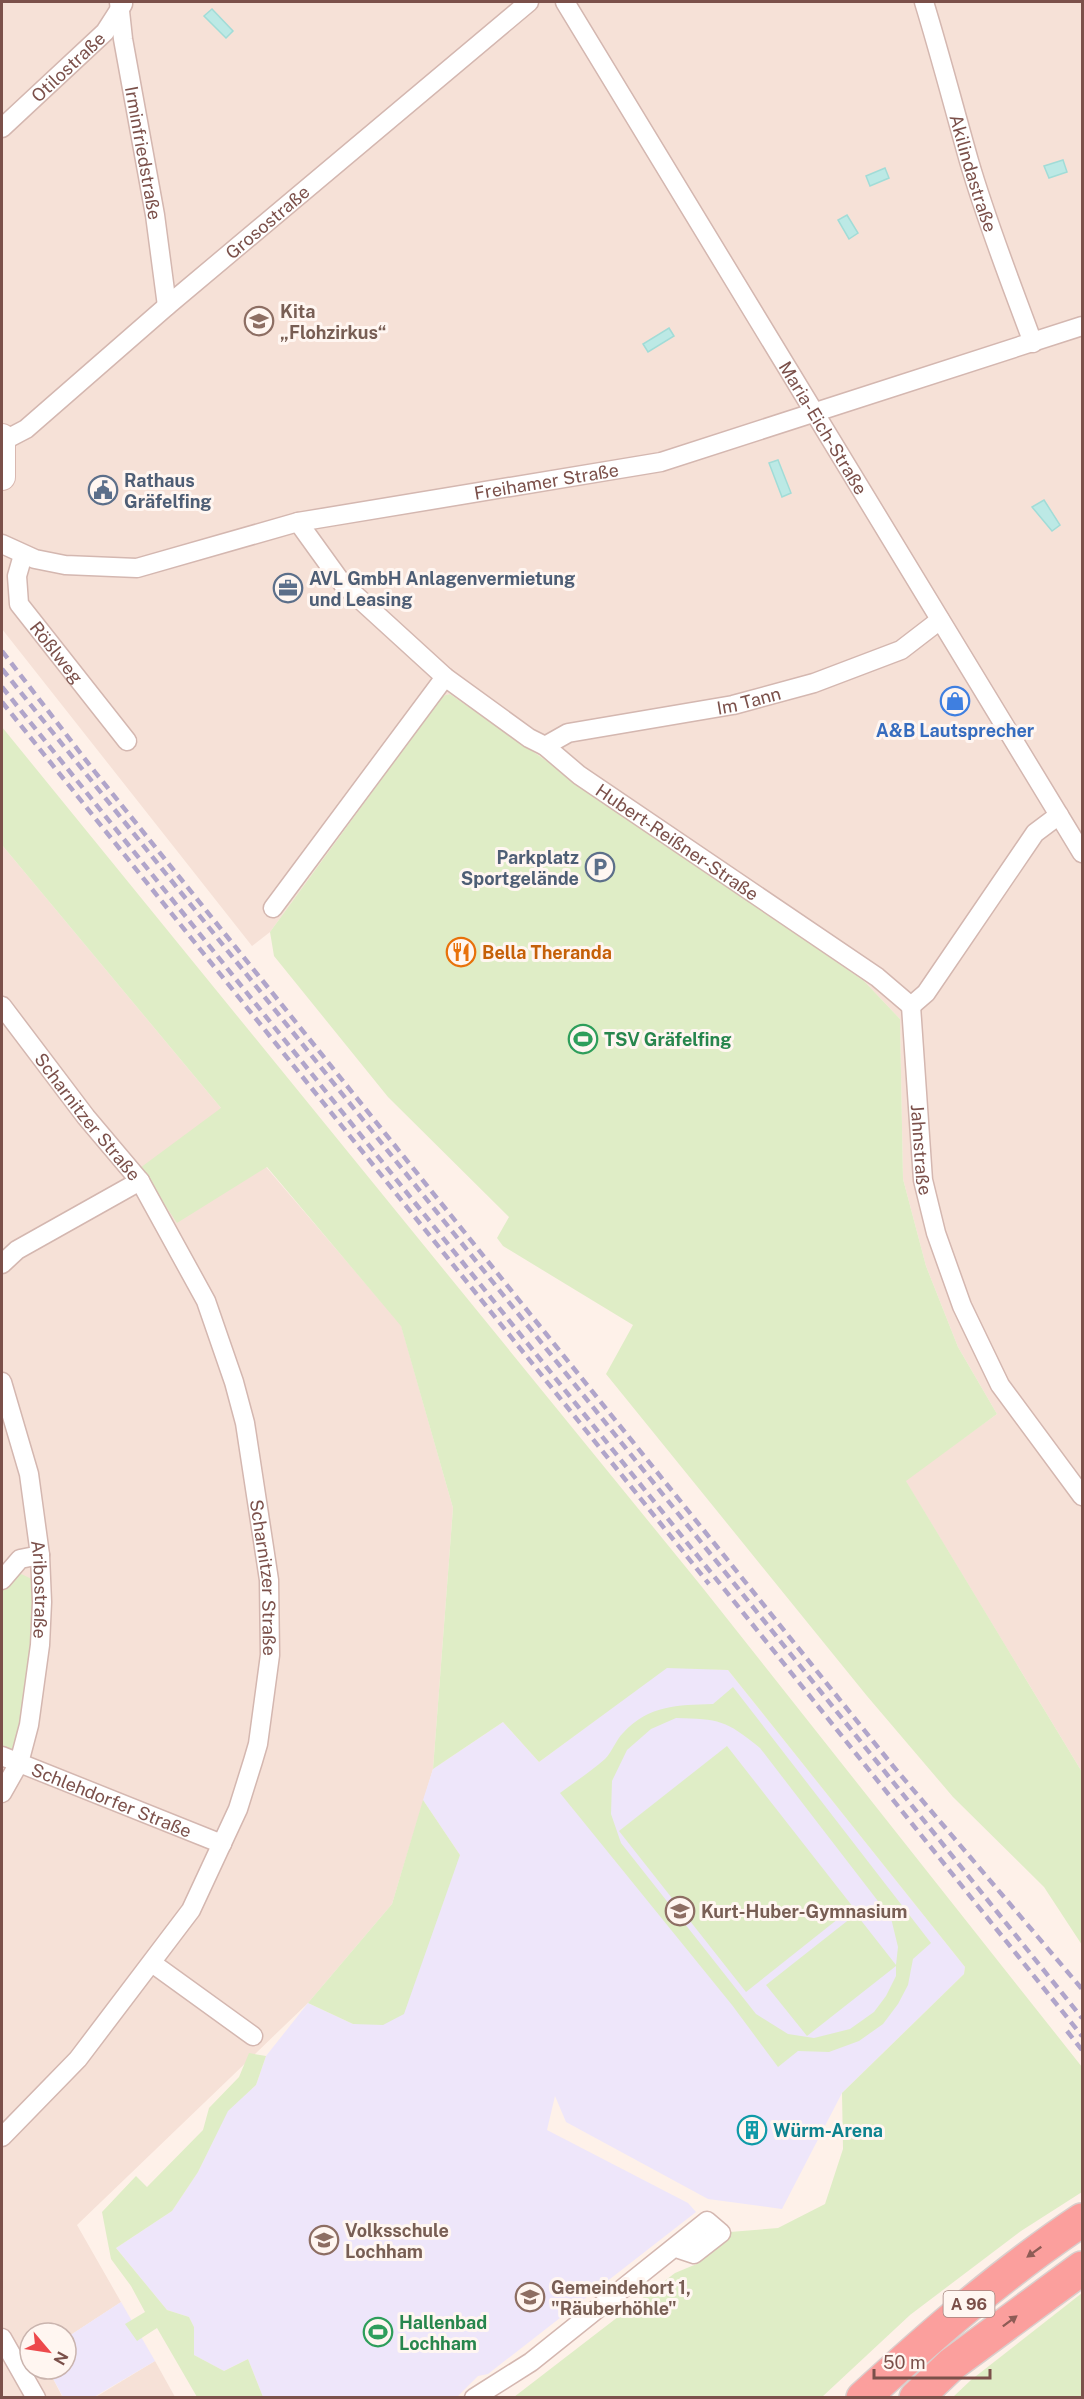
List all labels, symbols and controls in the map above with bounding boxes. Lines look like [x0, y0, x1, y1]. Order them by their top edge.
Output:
street label: Otilostraße [27, 27, 109, 106]
street label: Irminfriedstraße [121, 84, 166, 221]
street label: Akilindastraße [946, 112, 1002, 235]
street label: Grosostraße [221, 181, 313, 263]
place label: Kita „Flohzirkus“ [280, 301, 387, 343]
school or university icon: Kita „Flohzirkus“ [243, 305, 275, 337]
street label: Maria-Eich-Straße [775, 357, 872, 498]
street label: Freihamer Straße [472, 459, 620, 503]
place label: Rathaus Gräfelfing [124, 470, 212, 512]
public building icon: Rathaus Gräfelfing [87, 474, 119, 506]
place label: AVL GmbH Anlagenvermietung und Leasing [309, 568, 575, 610]
office icon: AVL GmbH Anlagenvermietung und Leasing [272, 572, 304, 604]
street label: Rößlweg [26, 617, 88, 687]
street label: Im Tann [715, 682, 783, 718]
shop icon: A&B Lautsprecher [939, 685, 971, 717]
place label: A&B Lautsprecher [876, 720, 1035, 741]
street label: Hubert-Reißner-Straße [592, 779, 763, 904]
place label: Parkplatz Sportgelände [461, 847, 579, 889]
parking icon: Parkplatz Sportgelände [584, 851, 616, 883]
restaurant icon: Bella Theranda [445, 936, 477, 968]
place label: Bella Theranda [482, 942, 612, 963]
sports icon: TSV Gräfelfing [567, 1023, 599, 1055]
place label: TSV Gräfelfing [604, 1029, 732, 1050]
street label: Scharnitzer Straße [31, 1049, 145, 1185]
street label: Jahnstraße [907, 1103, 937, 1197]
street label: Scharnitzer Straße [246, 1498, 281, 1656]
street label: Aribostraße [28, 1539, 53, 1639]
street label: Schlehdorfer Straße [28, 1758, 195, 1841]
school or university icon: Kurt-Huber-Gymnasium [664, 1895, 696, 1927]
place label: Kurt-Huber-Gymnasium [701, 1901, 907, 1922]
building icon: Würm-Arena [736, 2114, 768, 2146]
place label: Würm-Arena [773, 2120, 883, 2141]
place label: Volksschule Lochham [345, 2220, 449, 2262]
school or university icon: Volksschule Lochham [308, 2224, 340, 2256]
one-way arrow [1027, 2246, 1043, 2258]
place label: Gemeindehort 1, "Räuberhöhle" [551, 2277, 691, 2319]
school or university icon: Gemeindehort 1, "Räuberhöhle" [514, 2281, 546, 2313]
road number: A 96 [944, 2291, 994, 2317]
place label: Hallenbad Lochham [399, 2312, 487, 2354]
one-way arrow [1002, 2315, 1018, 2327]
sports icon: Hallenbad Lochham [362, 2316, 394, 2348]
north arrow [18, 2321, 78, 2381]
scale bar [874, 2342, 990, 2380]
text: N [49, 2348, 72, 2368]
text: 50 m [883, 2352, 926, 2373]

